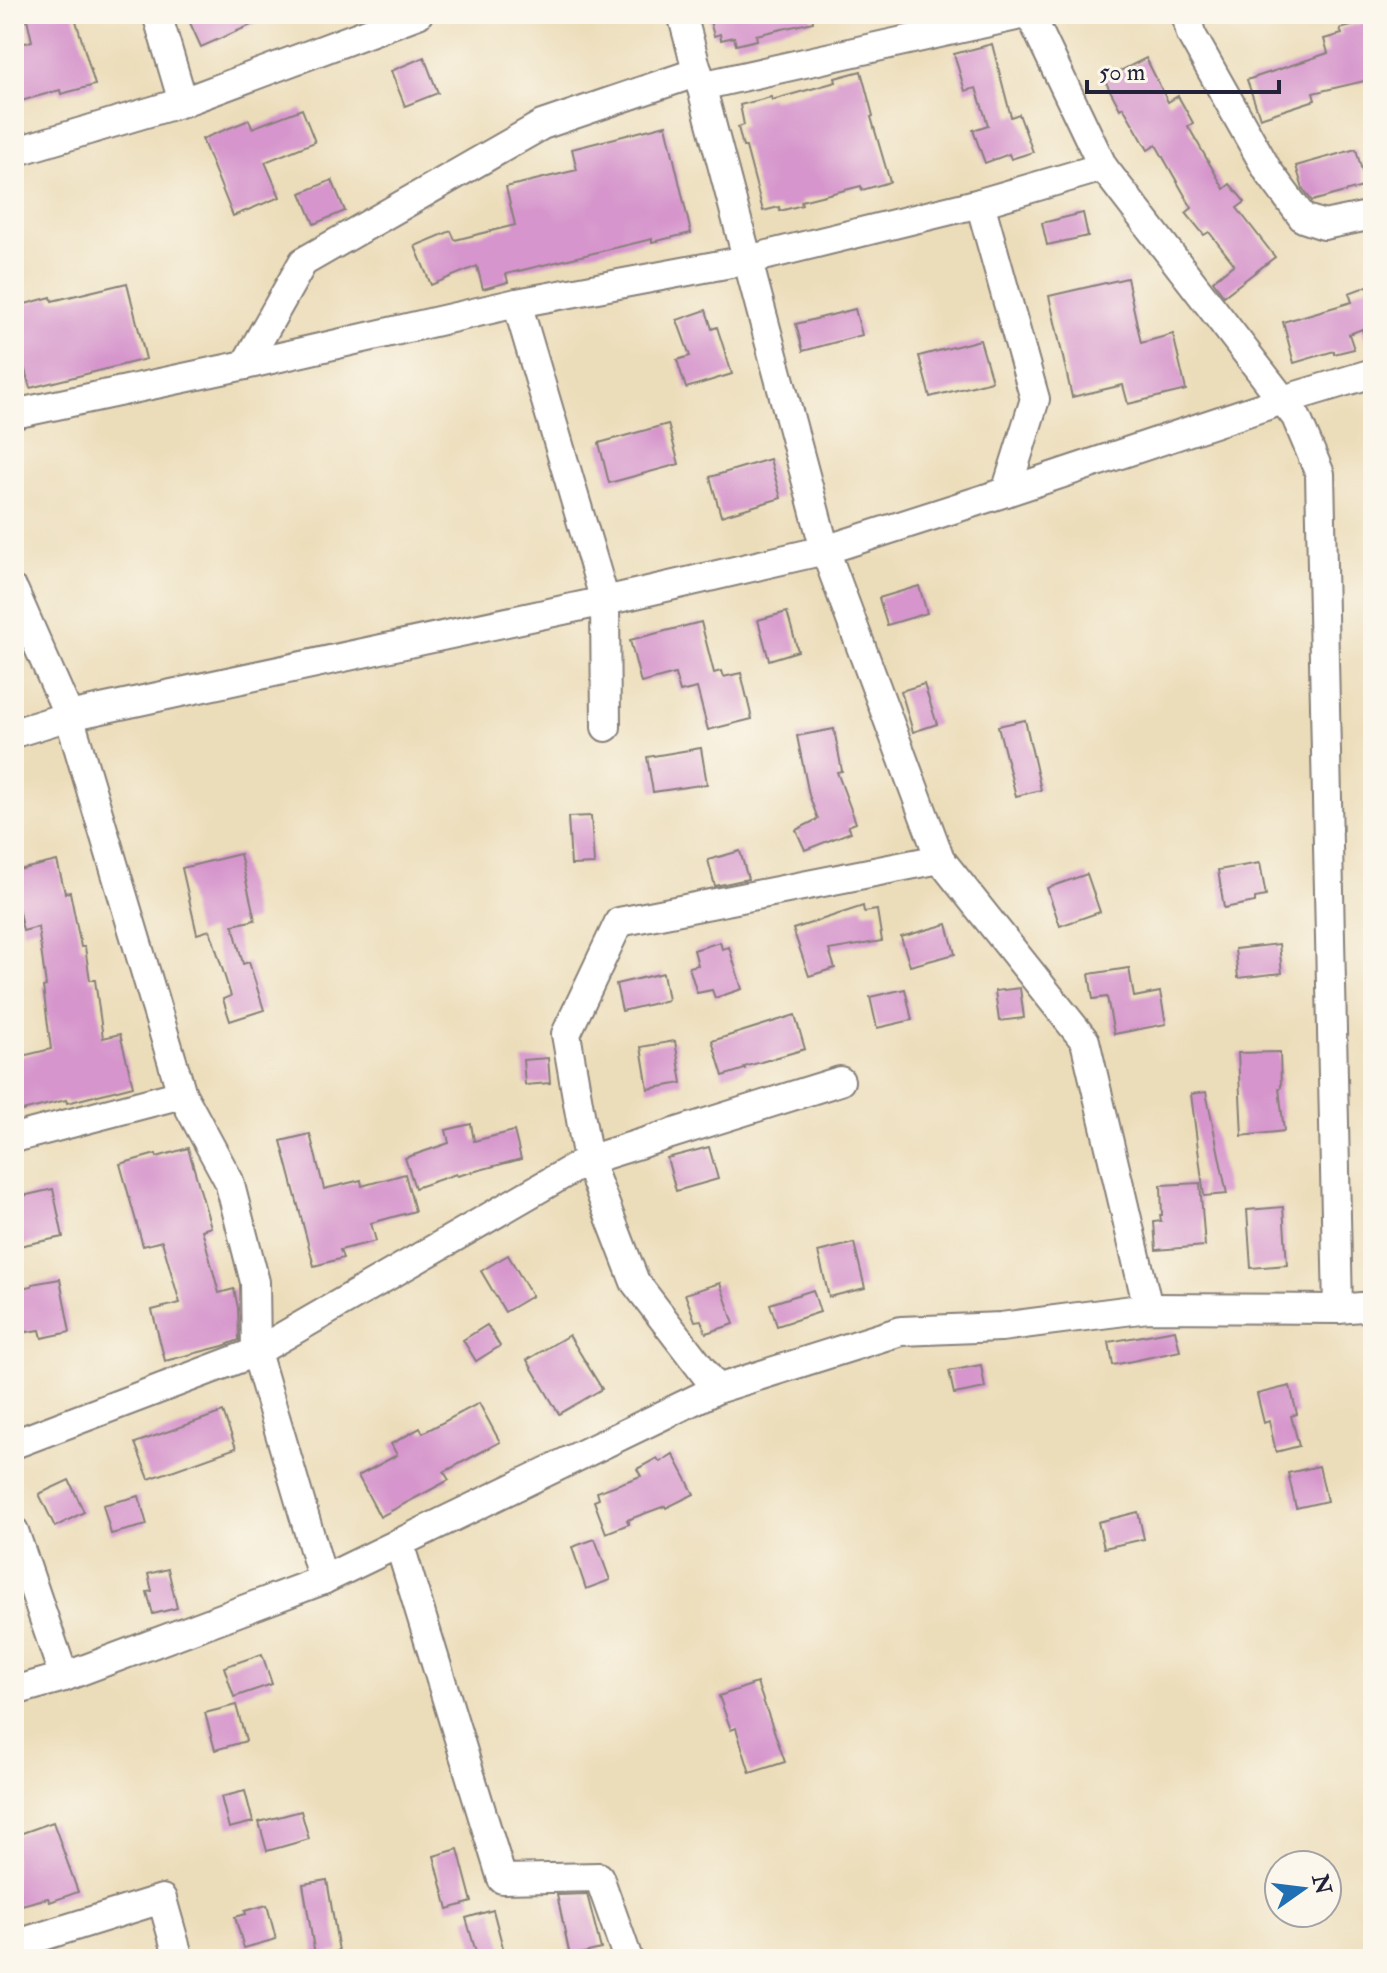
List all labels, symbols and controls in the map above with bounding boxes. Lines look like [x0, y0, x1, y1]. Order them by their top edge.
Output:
scale bar [1087, 44, 1279, 94]
text: 50 m [1099, 57, 1146, 88]
north arrow [1263, 1849, 1343, 1929]
text: N [1305, 1870, 1337, 1898]

